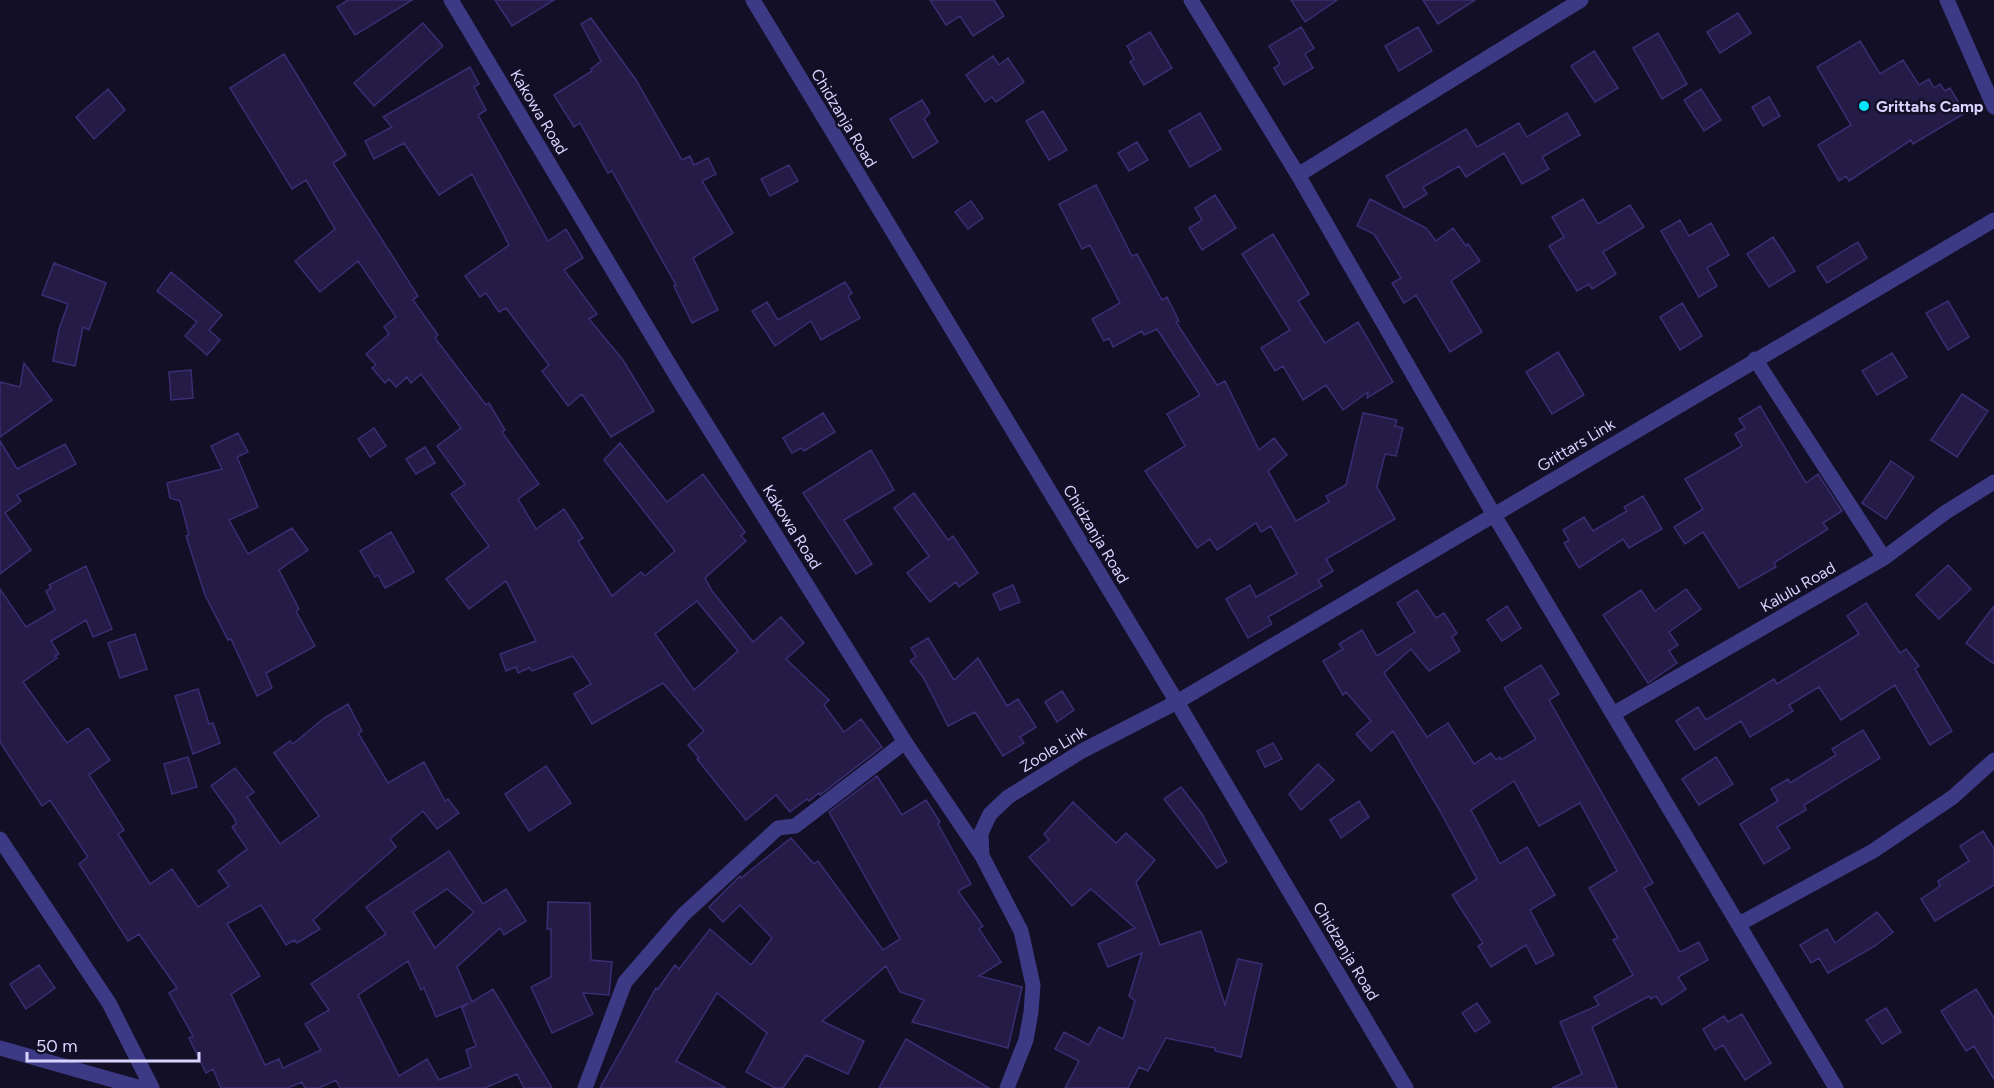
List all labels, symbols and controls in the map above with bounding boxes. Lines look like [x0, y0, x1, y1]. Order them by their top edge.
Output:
street label: Chidzanja Road [807, 65, 881, 171]
street label: Kakowa Road [506, 66, 572, 158]
place label: Grittahs Camp [1876, 97, 1984, 116]
marker: Grittahs Camp [1857, 99, 1871, 113]
street label: Grittars Link [1534, 414, 1618, 476]
street label: Kakowa Road [759, 481, 825, 573]
street label: Chidzanja Road [1059, 481, 1133, 587]
street label: Kalulu Road [1757, 558, 1839, 616]
street label: Zoole Link [1016, 722, 1090, 776]
street label: Chidzanja Road [1309, 898, 1383, 1004]
scale bar [27, 1025, 200, 1063]
text: 50 m [36, 1035, 78, 1057]

